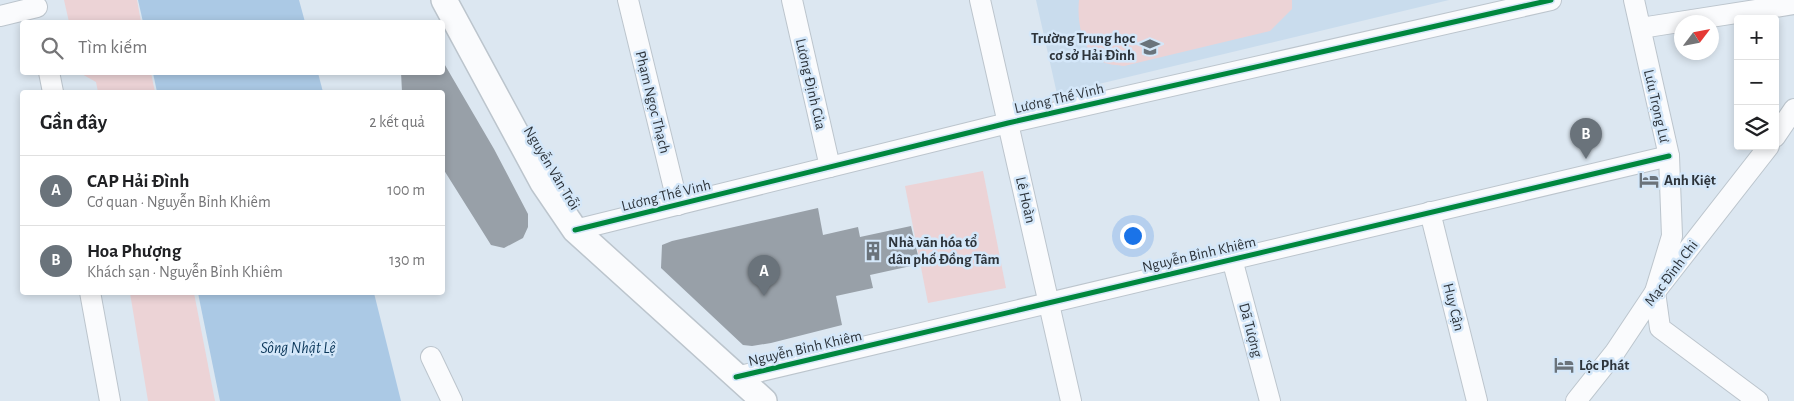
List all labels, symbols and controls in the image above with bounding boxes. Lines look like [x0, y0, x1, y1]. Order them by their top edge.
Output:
north arrow [1674, 15, 1719, 60]
map controls [1734, 15, 1779, 150]
button: + [1734, 15, 1779, 60]
search box [20, 20, 445, 75]
place label: Trường Trung học cơ sở Hải Đình [1031, 31, 1135, 63]
icon: search [38, 34, 66, 62]
school or university icon: Trường Trung học cơ sở Hải Đình [1139, 36, 1161, 58]
street label: Lương Định Của [793, 37, 828, 131]
text: Tìm kiếm [78, 38, 147, 57]
street label: Phạm Ngọc Thạch [633, 49, 673, 155]
button: − [1734, 60, 1779, 105]
street label: Lưu Trọng Lư [1641, 68, 1672, 144]
street label: Lương Thế Vinh [1013, 81, 1105, 116]
button: layers [1734, 105, 1779, 150]
text: Gần đây [40, 112, 107, 133]
text: 2 kết quả [369, 114, 425, 130]
pin: B [1570, 118, 1602, 159]
street label: Nguyễn Văn Trỗi [521, 123, 583, 213]
hotel icon: Anh Kiệt [1638, 169, 1660, 191]
text: CAP Hải Đình [87, 172, 189, 191]
place label: Anh Kiệt [1664, 173, 1716, 188]
street label: Lê Hoàn [1013, 175, 1038, 225]
street label: Lương Thế Vinh [620, 177, 712, 214]
text: A [51, 182, 61, 198]
text: 100 m [387, 182, 425, 198]
text: Cơ quan · Nguyễn Bỉnh Khiêm [87, 194, 271, 210]
your location [1120, 223, 1146, 249]
street label: Nguyễn Bỉnh Khiêm [1141, 233, 1257, 275]
place label: Nhà văn hóa tổ dân phố Đồng Tâm [888, 234, 1000, 267]
street label: Mạc Đĩnh Chi [1642, 238, 1701, 309]
building icon: Nhà văn hóa tổ dân phố Đồng Tâm [862, 240, 884, 262]
text: Hoa Phượng [87, 242, 181, 261]
text: B [51, 252, 61, 268]
text: 130 m [389, 252, 425, 268]
pin: A [748, 255, 780, 296]
text: Khách sạn · Nguyễn Bỉnh Khiêm [87, 264, 283, 280]
street label: Huy Cận [1440, 282, 1467, 333]
street label: Dã Tượng [1236, 301, 1265, 360]
street label: Nguyễn Bỉnh Khiêm [747, 327, 863, 369]
water label: Sông Nhật Lệ [260, 340, 337, 356]
hotel icon: Lộc Phát [1553, 354, 1575, 376]
place label: Lộc Phát [1579, 358, 1629, 373]

